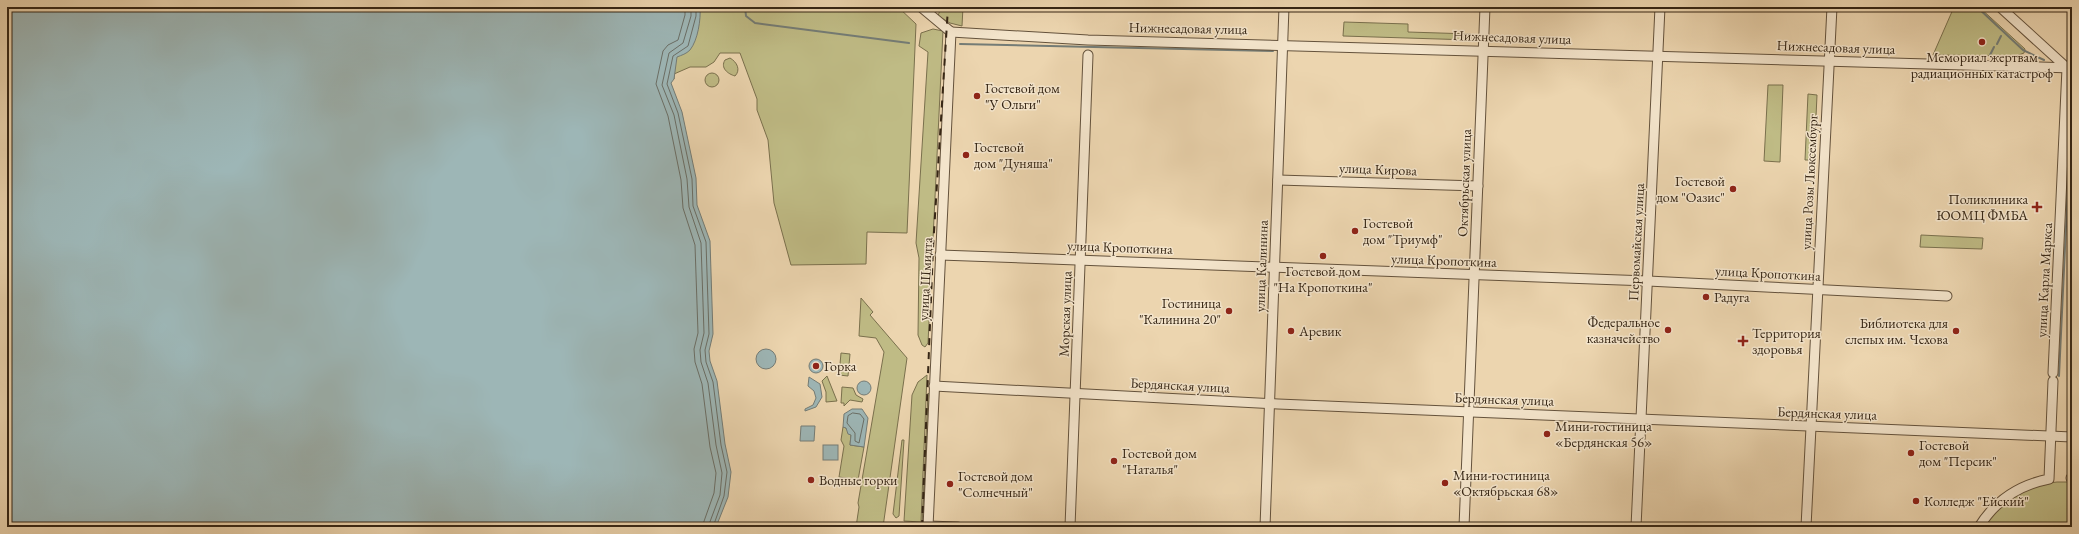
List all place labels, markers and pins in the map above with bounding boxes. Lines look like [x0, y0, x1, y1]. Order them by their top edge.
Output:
marker: Мемориал жертвам радиационных катастроф [1977, 37, 1987, 47]
place label: Мемориал жертвам радиационных катастроф [1911, 48, 2053, 82]
place label: Гостевой дом "У Ольги" [985, 79, 1060, 113]
marker: Гостевой дом "У Ольги" [972, 91, 982, 101]
place label: Гостевой дом "Дуняша" [974, 138, 1053, 172]
marker: Гостевой дом "Дуняша" [961, 150, 971, 160]
place label: Гостевой дом "Оазис" [1656, 172, 1726, 206]
marker: Гостевой дом "Оазис" [1728, 184, 1738, 194]
place label: Поликлиника ЮОМЦ ФМБА [1936, 190, 2028, 224]
marker: Поликлиника ЮОМЦ ФМБА [2031, 201, 2043, 213]
place label: Гостевой дом "Триумф" [1363, 214, 1443, 248]
marker: Гостевой дом "Триумф" [1350, 226, 1360, 236]
marker: Гостевой дом "На Кропоткина" [1318, 251, 1328, 261]
place label: Гостевой дом "На Кропоткина" [1273, 262, 1373, 296]
place label: Радуга [1714, 288, 1750, 306]
marker: Радуга [1701, 292, 1711, 302]
place label: Гостиница "Калинина 20" [1139, 294, 1221, 328]
marker: Гостиница "Калинина 20" [1224, 306, 1234, 316]
place label: Федеральное казначейство [1587, 313, 1661, 347]
place label: Библиотека для слепых им. Чехова [1845, 314, 1948, 348]
place label: Аревик [1298, 322, 1342, 340]
place label: Территория здоровья [1752, 324, 1821, 358]
marker: Федеральное казначейство [1663, 325, 1673, 335]
marker: Аревик [1286, 326, 1296, 336]
marker: Библиотека для слепых им. Чехова [1951, 326, 1961, 336]
marker: Территория здоровья [1737, 335, 1749, 347]
place label: Горка [824, 357, 857, 375]
marker: Горка [811, 361, 821, 371]
place label: Мини-гостиница «Бердянская 56» [1555, 417, 1652, 451]
marker: Мини-гостиница «Бердянская 56» [1542, 429, 1552, 439]
place label: Гостевой дом "Персик" [1919, 436, 1997, 470]
place label: Гостевой дом "Наталья" [1122, 444, 1197, 478]
marker: Гостевой дом "Персик" [1906, 448, 1916, 458]
marker: Гостевой дом "Наталья" [1109, 456, 1119, 466]
place label: Мини-гостиница «Октябрьская 68» [1453, 466, 1558, 500]
place label: Гостевой дом "Солнечный" [958, 467, 1033, 501]
place label: Водные горки [819, 471, 898, 489]
marker: Водные горки [806, 475, 816, 485]
marker: Мини-гостиница «Октябрьская 68» [1440, 478, 1450, 488]
marker: Гостевой дом "Солнечный" [945, 479, 955, 489]
place label: Колледж "Ейский" [1924, 492, 2029, 510]
marker: Колледж "Ейский" [1911, 496, 1921, 506]

